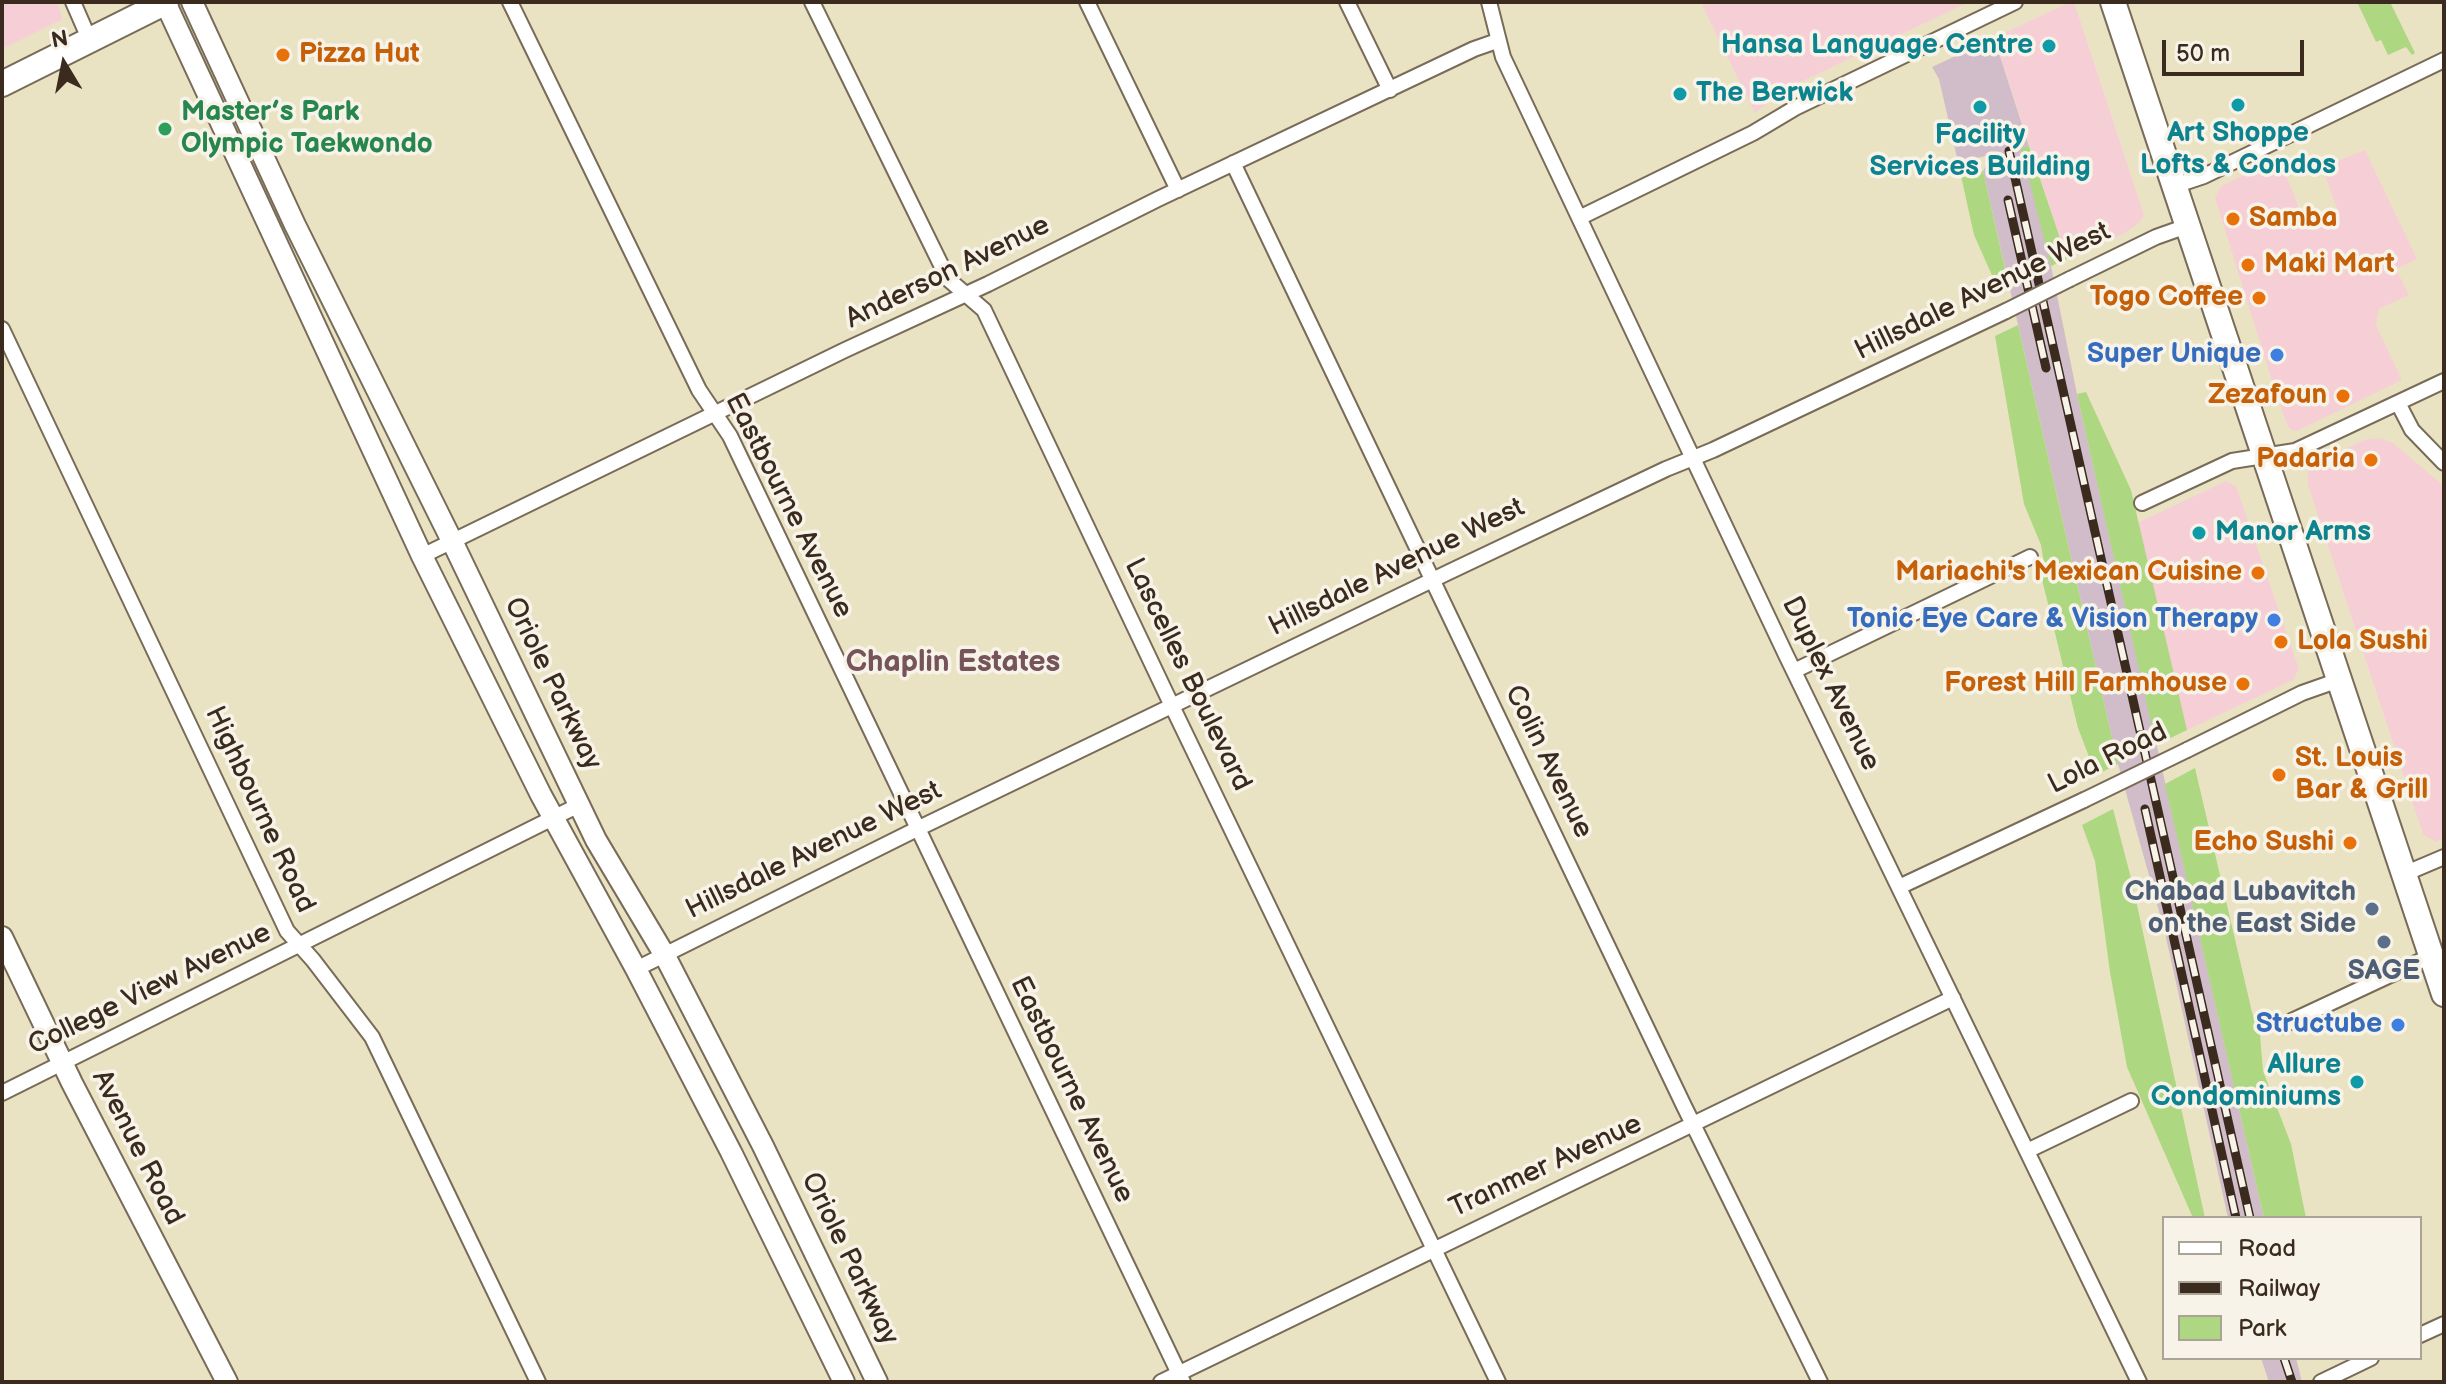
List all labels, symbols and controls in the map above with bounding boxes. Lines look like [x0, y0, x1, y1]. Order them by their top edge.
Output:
north arrow [24, 24, 104, 104]
scale bar [2166, 24, 2308, 74]
text: N [49, 25, 70, 55]
place label: Hansa Language Centre [1721, 29, 2033, 63]
marker: Hansa Language Centre [2040, 37, 2058, 55]
place label: Pizza Hut [299, 38, 420, 72]
text: 50 m [2176, 39, 2230, 68]
marker: Pizza Hut [274, 46, 292, 64]
place label: The Berwick [1696, 77, 1853, 111]
marker: The Berwick [1671, 85, 1689, 103]
place label: Master’s Park Olympic Taekwondo [181, 96, 433, 162]
marker: Art Shoppe Lofts & Condos [2229, 96, 2247, 114]
marker: Facility Services Building [1971, 98, 1989, 116]
place label: Art Shoppe Lofts & Condos [2140, 117, 2336, 183]
place label: Facility Services Building [1869, 119, 2091, 185]
marker: Master’s Park Olympic Taekwondo [156, 120, 174, 138]
place label: Samba [2249, 202, 2338, 236]
street label: Anderson Avenue [841, 209, 1055, 337]
marker: Samba [2224, 210, 2242, 228]
street label: Hillsdale Avenue West [1850, 216, 2116, 368]
place label: Maki Mart [2264, 248, 2394, 282]
marker: Maki Mart [2239, 256, 2257, 274]
place label: Togo Coffee [2090, 281, 2243, 315]
marker: Togo Coffee [2250, 289, 2268, 307]
place label: Super Unique [2087, 338, 2261, 372]
marker: Super Unique [2268, 346, 2286, 364]
place label: Zezafoun [2208, 379, 2327, 413]
marker: Zezafoun [2334, 387, 2352, 405]
street label: Eastbourne Avenue [717, 388, 859, 624]
place label: Padaria [2256, 443, 2355, 477]
marker: Padaria [2362, 451, 2380, 469]
street label: Hillsdale Avenue West [1264, 492, 1530, 644]
place label: Manor Arms [2215, 516, 2371, 550]
marker: Manor Arms [2190, 524, 2208, 542]
street label: Lascelles Boulevard [1116, 553, 1258, 797]
place label: Mariachi's Mexican Cuisine [1895, 556, 2242, 590]
marker: Mariachi's Mexican Cuisine [2249, 564, 2267, 582]
street label: Oriole Parkway [496, 592, 608, 776]
street label: Duplex Avenue [1773, 592, 1887, 776]
place label: Tonic Eye Care & Vision Therapy [1847, 603, 2258, 637]
marker: Tonic Eye Care & Vision Therapy [2265, 611, 2283, 629]
place label: Lola Sushi [2297, 625, 2428, 659]
marker: Lola Sushi [2272, 633, 2290, 651]
district label: Chaplin Estates [846, 645, 1060, 681]
place label: Forest Hill Farmhouse [1944, 667, 2227, 701]
marker: Forest Hill Farmhouse [2234, 675, 2252, 693]
street label: Colin Avenue [1497, 680, 1599, 844]
street label: Highbourne Road [197, 702, 321, 918]
street label: Lola Road [2043, 716, 2173, 802]
place label: St. Louis Bar & Grill [2295, 742, 2428, 808]
marker: St. Louis Bar & Grill [2270, 766, 2288, 784]
street label: Hillsdale Avenue West [681, 775, 947, 927]
place label: Echo Sushi [2194, 826, 2334, 860]
marker: Echo Sushi [2341, 834, 2359, 852]
place label: Chabad Lubavitch on the East Side [2125, 876, 2356, 942]
marker: Chabad Lubavitch on the East Side [2363, 900, 2381, 918]
street label: College View Avenue [23, 917, 277, 1063]
marker: SAGE [2375, 933, 2393, 951]
place label: SAGE [2348, 955, 2420, 989]
street label: Eastbourne Avenue [1002, 971, 1140, 1209]
place label: Structube [2256, 1008, 2382, 1042]
marker: Structube [2389, 1016, 2407, 1034]
place label: Allure Condominiums [2151, 1049, 2341, 1115]
street label: Avenue Road [84, 1065, 190, 1231]
marker: Allure Condominiums [2348, 1073, 2366, 1091]
street label: Tranmer Avenue [1445, 1108, 1647, 1226]
street label: Oriole Parkway [793, 1167, 905, 1351]
legend [2162, 1216, 2422, 1360]
text: Road [2238, 1234, 2296, 1263]
text: Railway [2238, 1274, 2320, 1303]
text: Park [2238, 1314, 2286, 1343]

